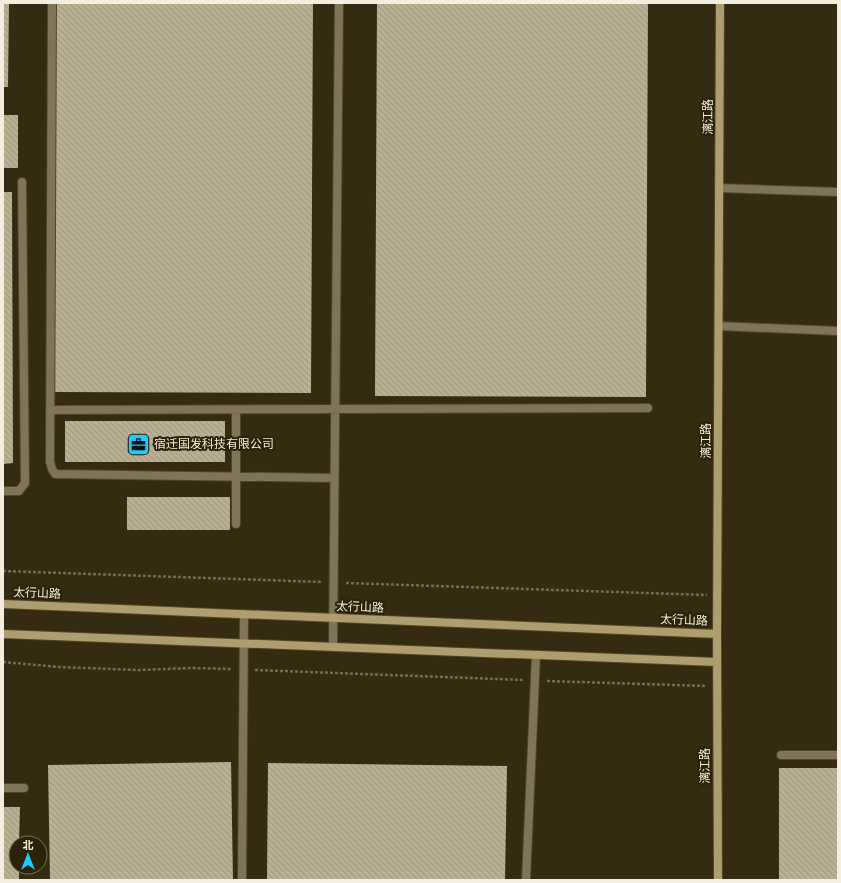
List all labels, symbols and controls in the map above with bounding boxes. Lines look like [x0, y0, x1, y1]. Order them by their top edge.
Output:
street label: 漓江路 [701, 99, 714, 135]
street label: 漓江路 [699, 423, 712, 459]
office icon: 宿迁国发科技有限公司 [126, 431, 152, 457]
place label: 宿迁国发科技有限公司 [154, 437, 274, 450]
street label: 太行山路 [13, 585, 61, 600]
street label: 太行山路 [336, 599, 384, 614]
street label: 太行山路 [660, 612, 708, 627]
street label: 漓江路 [698, 748, 711, 784]
north arrow [8, 835, 48, 875]
text: 北 [23, 839, 34, 851]

